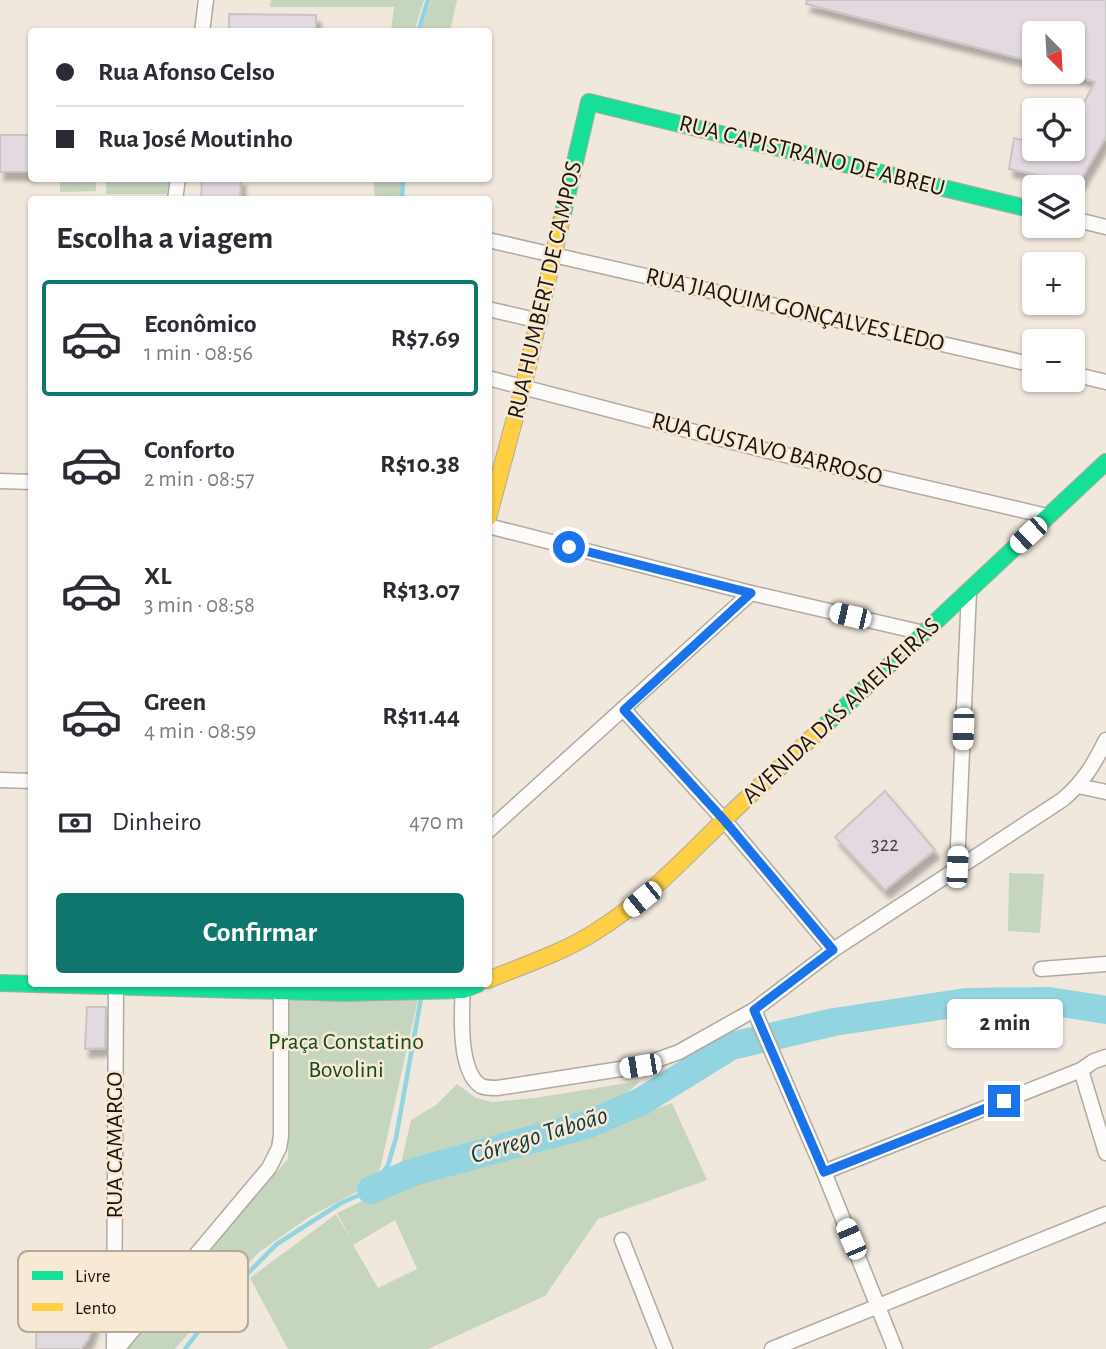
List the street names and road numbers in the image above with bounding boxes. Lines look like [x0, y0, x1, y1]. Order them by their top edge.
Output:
street label: RUA CAPISTRANO DE ABREU [676, 111, 948, 201]
street label: RUA HUMBERT DE CAMPOS [504, 159, 586, 421]
street label: RUA JIAQUIM GONÇALVES LEDO [643, 264, 947, 356]
street label: RUA GUSTAVO BARROSO [649, 409, 885, 489]
street label: AVENIDA DAS AMEIXEIRAS [738, 614, 944, 808]
street label: RUA CAMARGO [103, 1071, 127, 1219]

